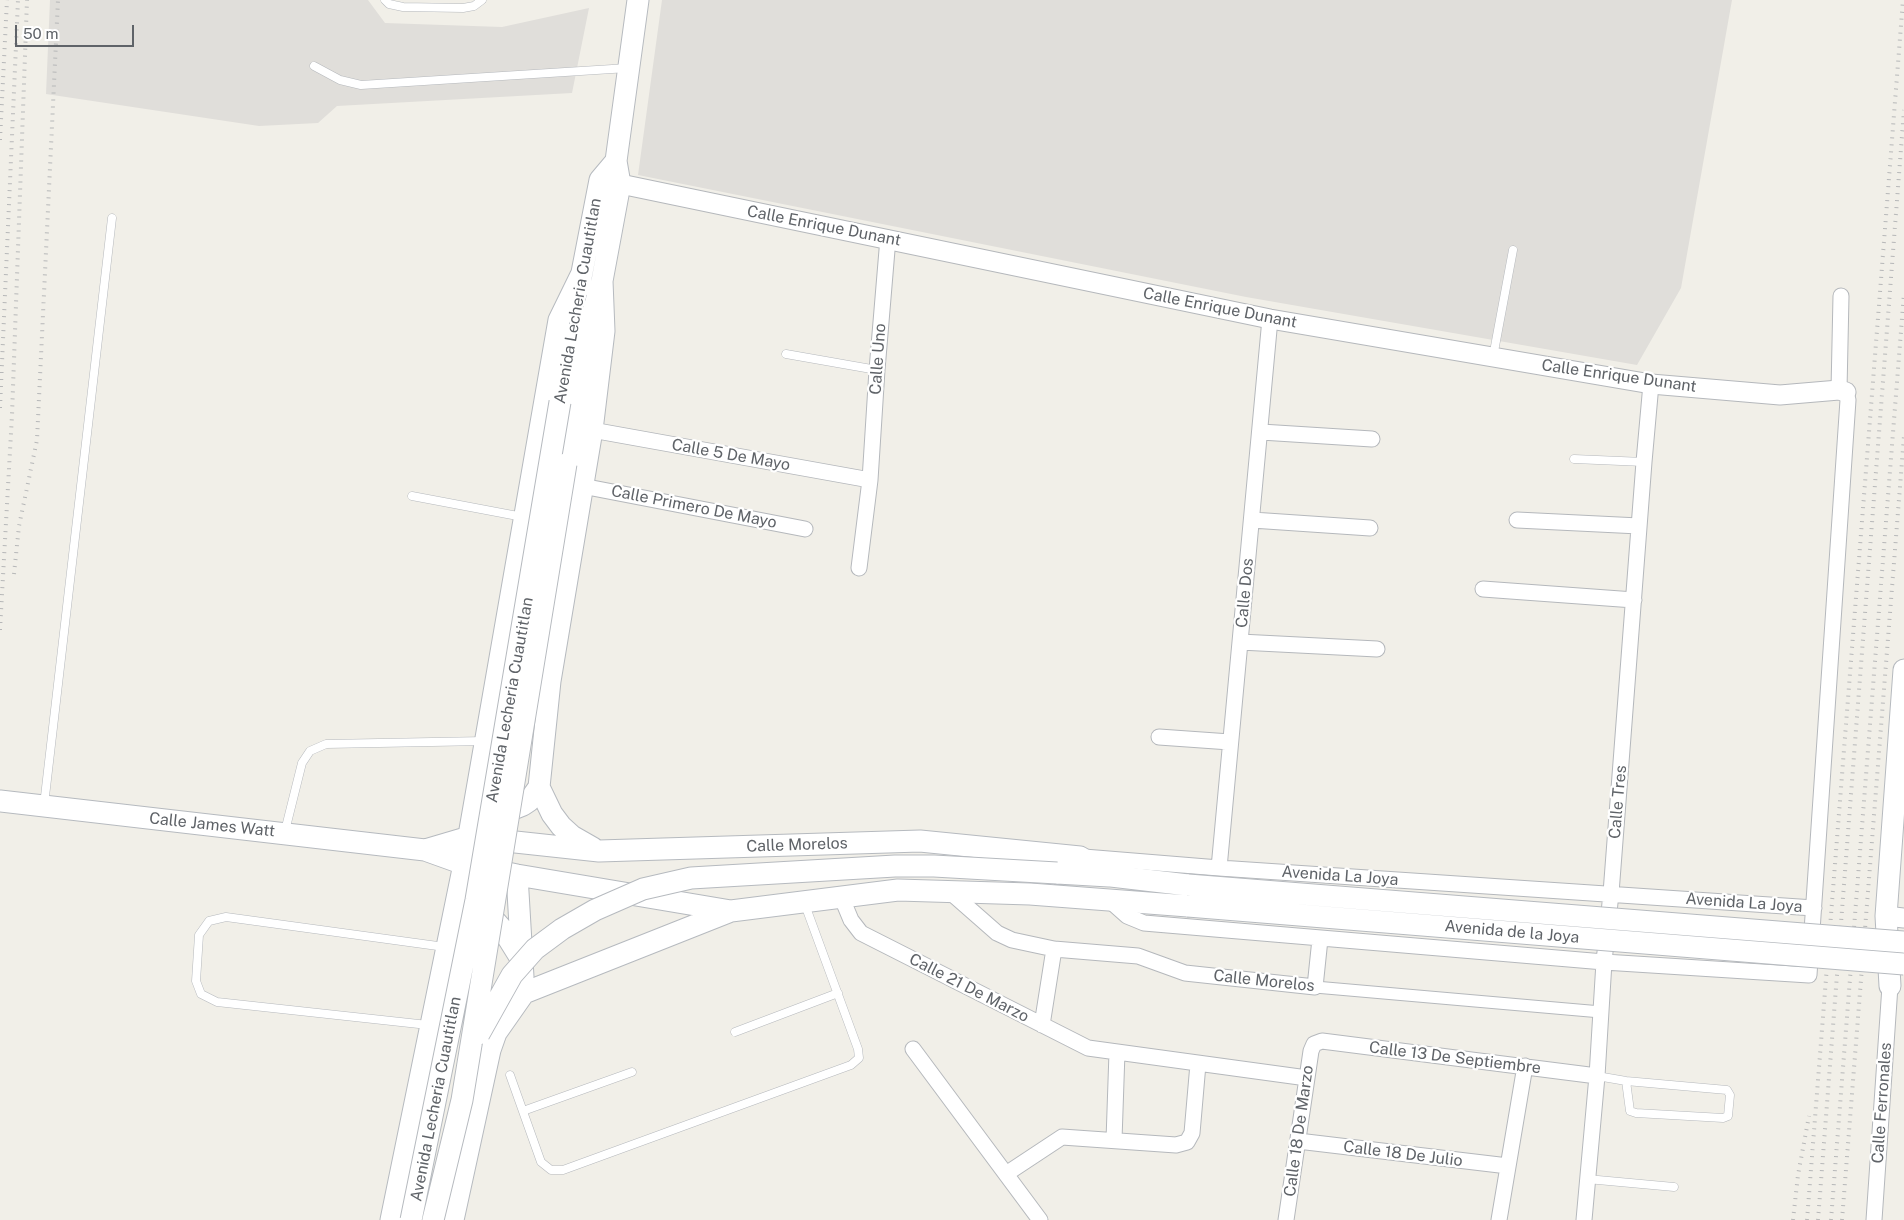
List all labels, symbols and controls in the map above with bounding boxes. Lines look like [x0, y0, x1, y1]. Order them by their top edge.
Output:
scale bar [18, 15, 136, 47]
text: 50 m [23, 25, 58, 42]
street label: Avenida Lecheria Cuautitlan [550, 197, 606, 405]
street label: Calle Enrique Dunant [745, 202, 903, 250]
street label: Calle Enrique Dunant [1141, 284, 1299, 332]
street label: Calle Uno [866, 323, 890, 395]
street label: Calle Enrique Dunant [1540, 356, 1698, 396]
street label: Calle 5 De Mayo [670, 435, 792, 475]
street label: Calle Primero De Mayo [610, 482, 778, 532]
street label: Calle Dos [1232, 557, 1258, 629]
street label: Avenida Lecheria Cuautitlan [482, 596, 538, 804]
street label: Calle Tres [1605, 764, 1631, 840]
street label: Calle James Watt [148, 809, 276, 841]
street label: Calle Morelos [746, 834, 848, 856]
street label: Avenida La Joya [1281, 862, 1399, 890]
street label: Avenida La Joya [1685, 889, 1803, 917]
street label: Avenida de la Joya [1444, 917, 1580, 947]
street label: Calle 21 De Marzo [906, 950, 1032, 1026]
street label: Calle Morelos [1212, 966, 1316, 996]
street label: Avenida Lecheria Cuautitlan [407, 995, 465, 1203]
street label: Calle 13 De Septiembre [1368, 1038, 1542, 1078]
street label: Calle Ferronales [1868, 1042, 1896, 1164]
street label: Calle 18 De Marzo [1280, 1064, 1318, 1198]
street label: Calle 18 De Julio [1342, 1137, 1464, 1171]

